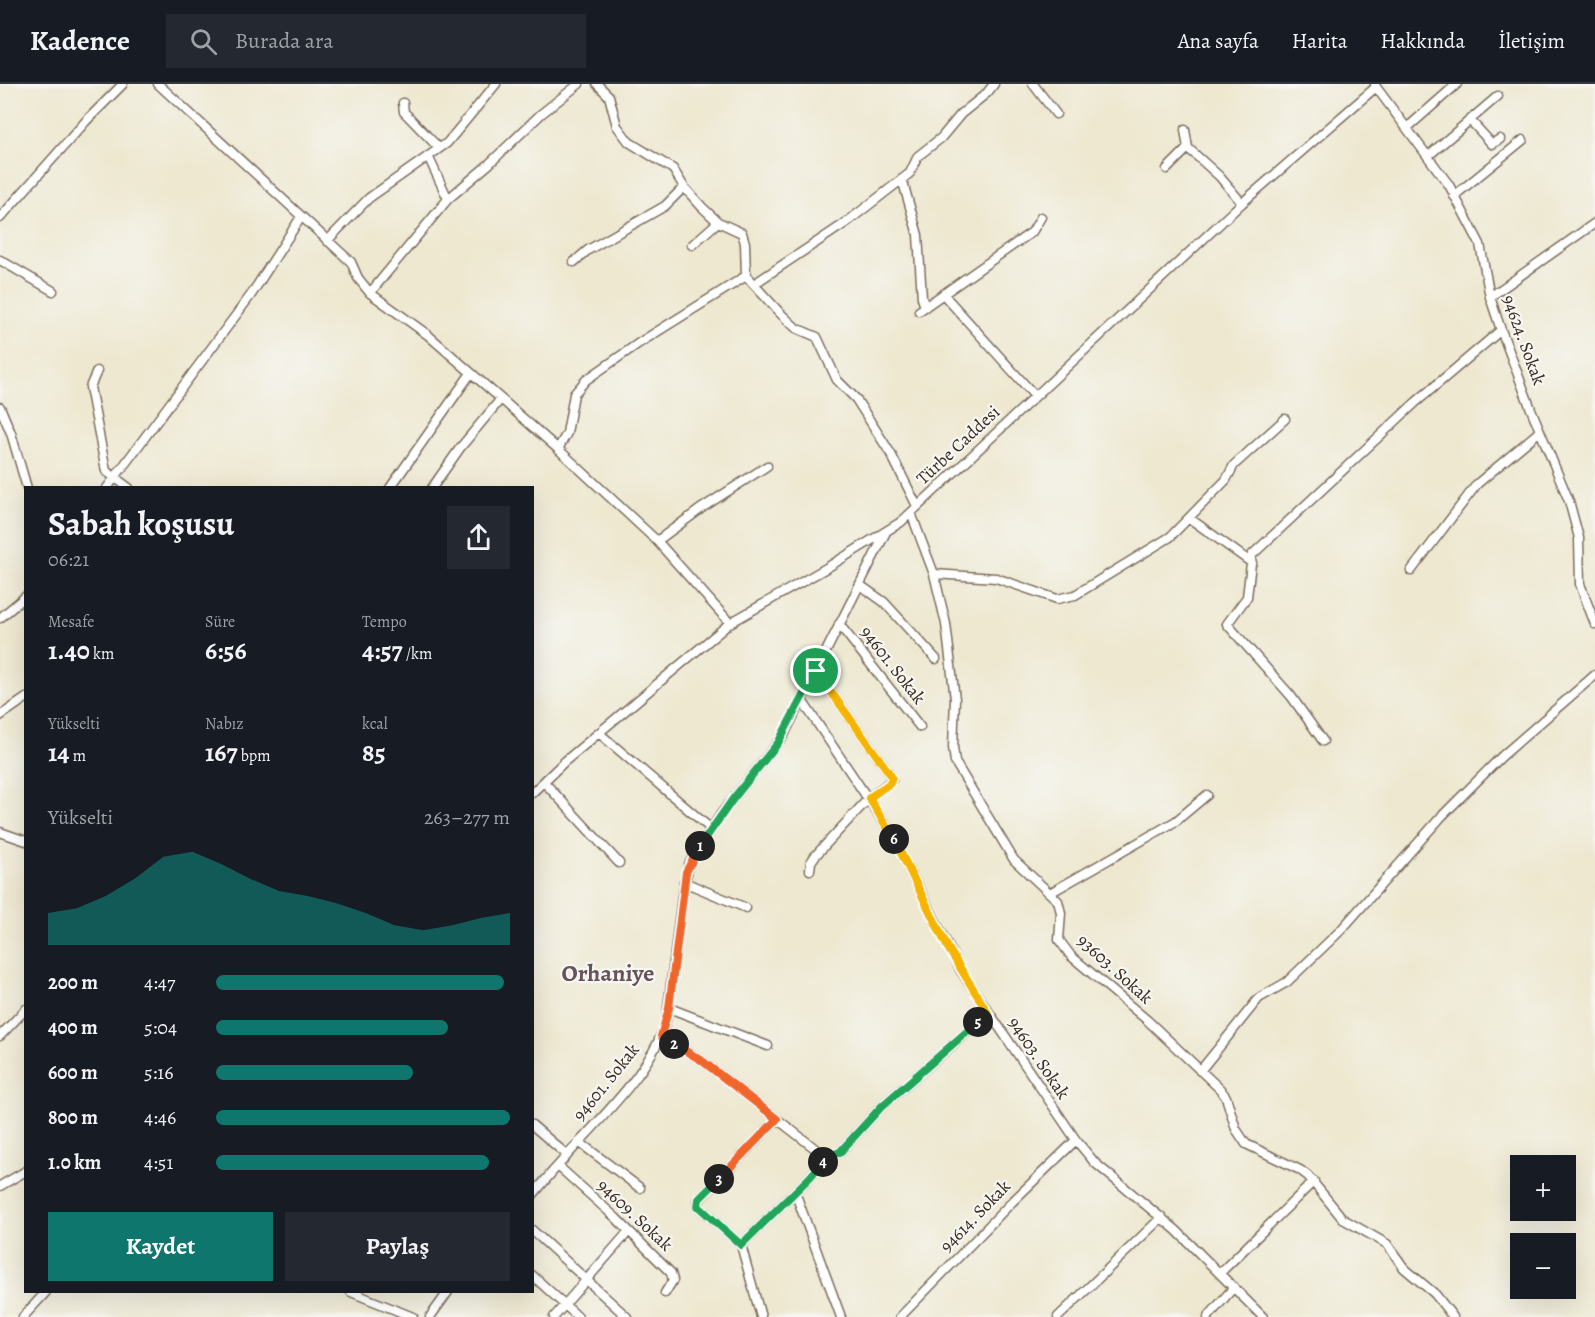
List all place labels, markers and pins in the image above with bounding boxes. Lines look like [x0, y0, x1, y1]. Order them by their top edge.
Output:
pin [790, 645, 841, 696]
pin: 6 [879, 824, 909, 854]
pin: 1 [685, 831, 715, 861]
pin: 5 [963, 1007, 993, 1037]
pin: 2 [659, 1029, 689, 1059]
pin: 4 [808, 1147, 838, 1177]
pin: 3 [704, 1164, 734, 1194]

